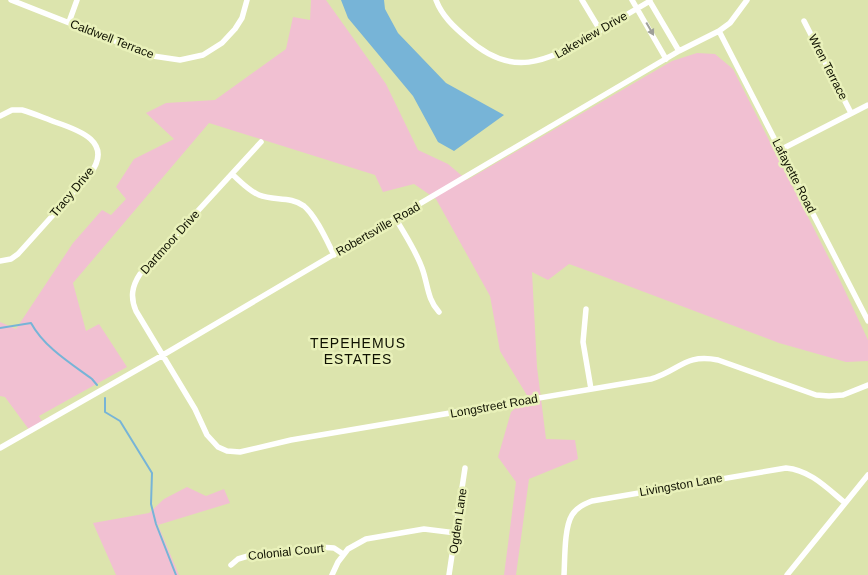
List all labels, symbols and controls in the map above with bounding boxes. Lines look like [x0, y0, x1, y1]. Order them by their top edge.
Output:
street label: Lakeview Drive [552, 8, 630, 61]
street label: Caldwell Terrace [68, 17, 156, 62]
one-way arrow [645, 23, 654, 36]
street label: Wren Terrace [806, 32, 851, 102]
street label: Lafayette Road [769, 137, 819, 215]
street label: Tracy Drive [47, 164, 97, 220]
street label: Robertsville Road [333, 199, 423, 259]
street label: Dartmoor Drive [138, 207, 203, 277]
district label: TEPEHEMUS ESTATES [310, 335, 406, 367]
street label: Longstreet Road [449, 391, 539, 421]
street label: Livingston Lane [638, 471, 724, 499]
street label: Ogden Lane [446, 487, 470, 555]
street label: Colonial Court [247, 541, 325, 563]

